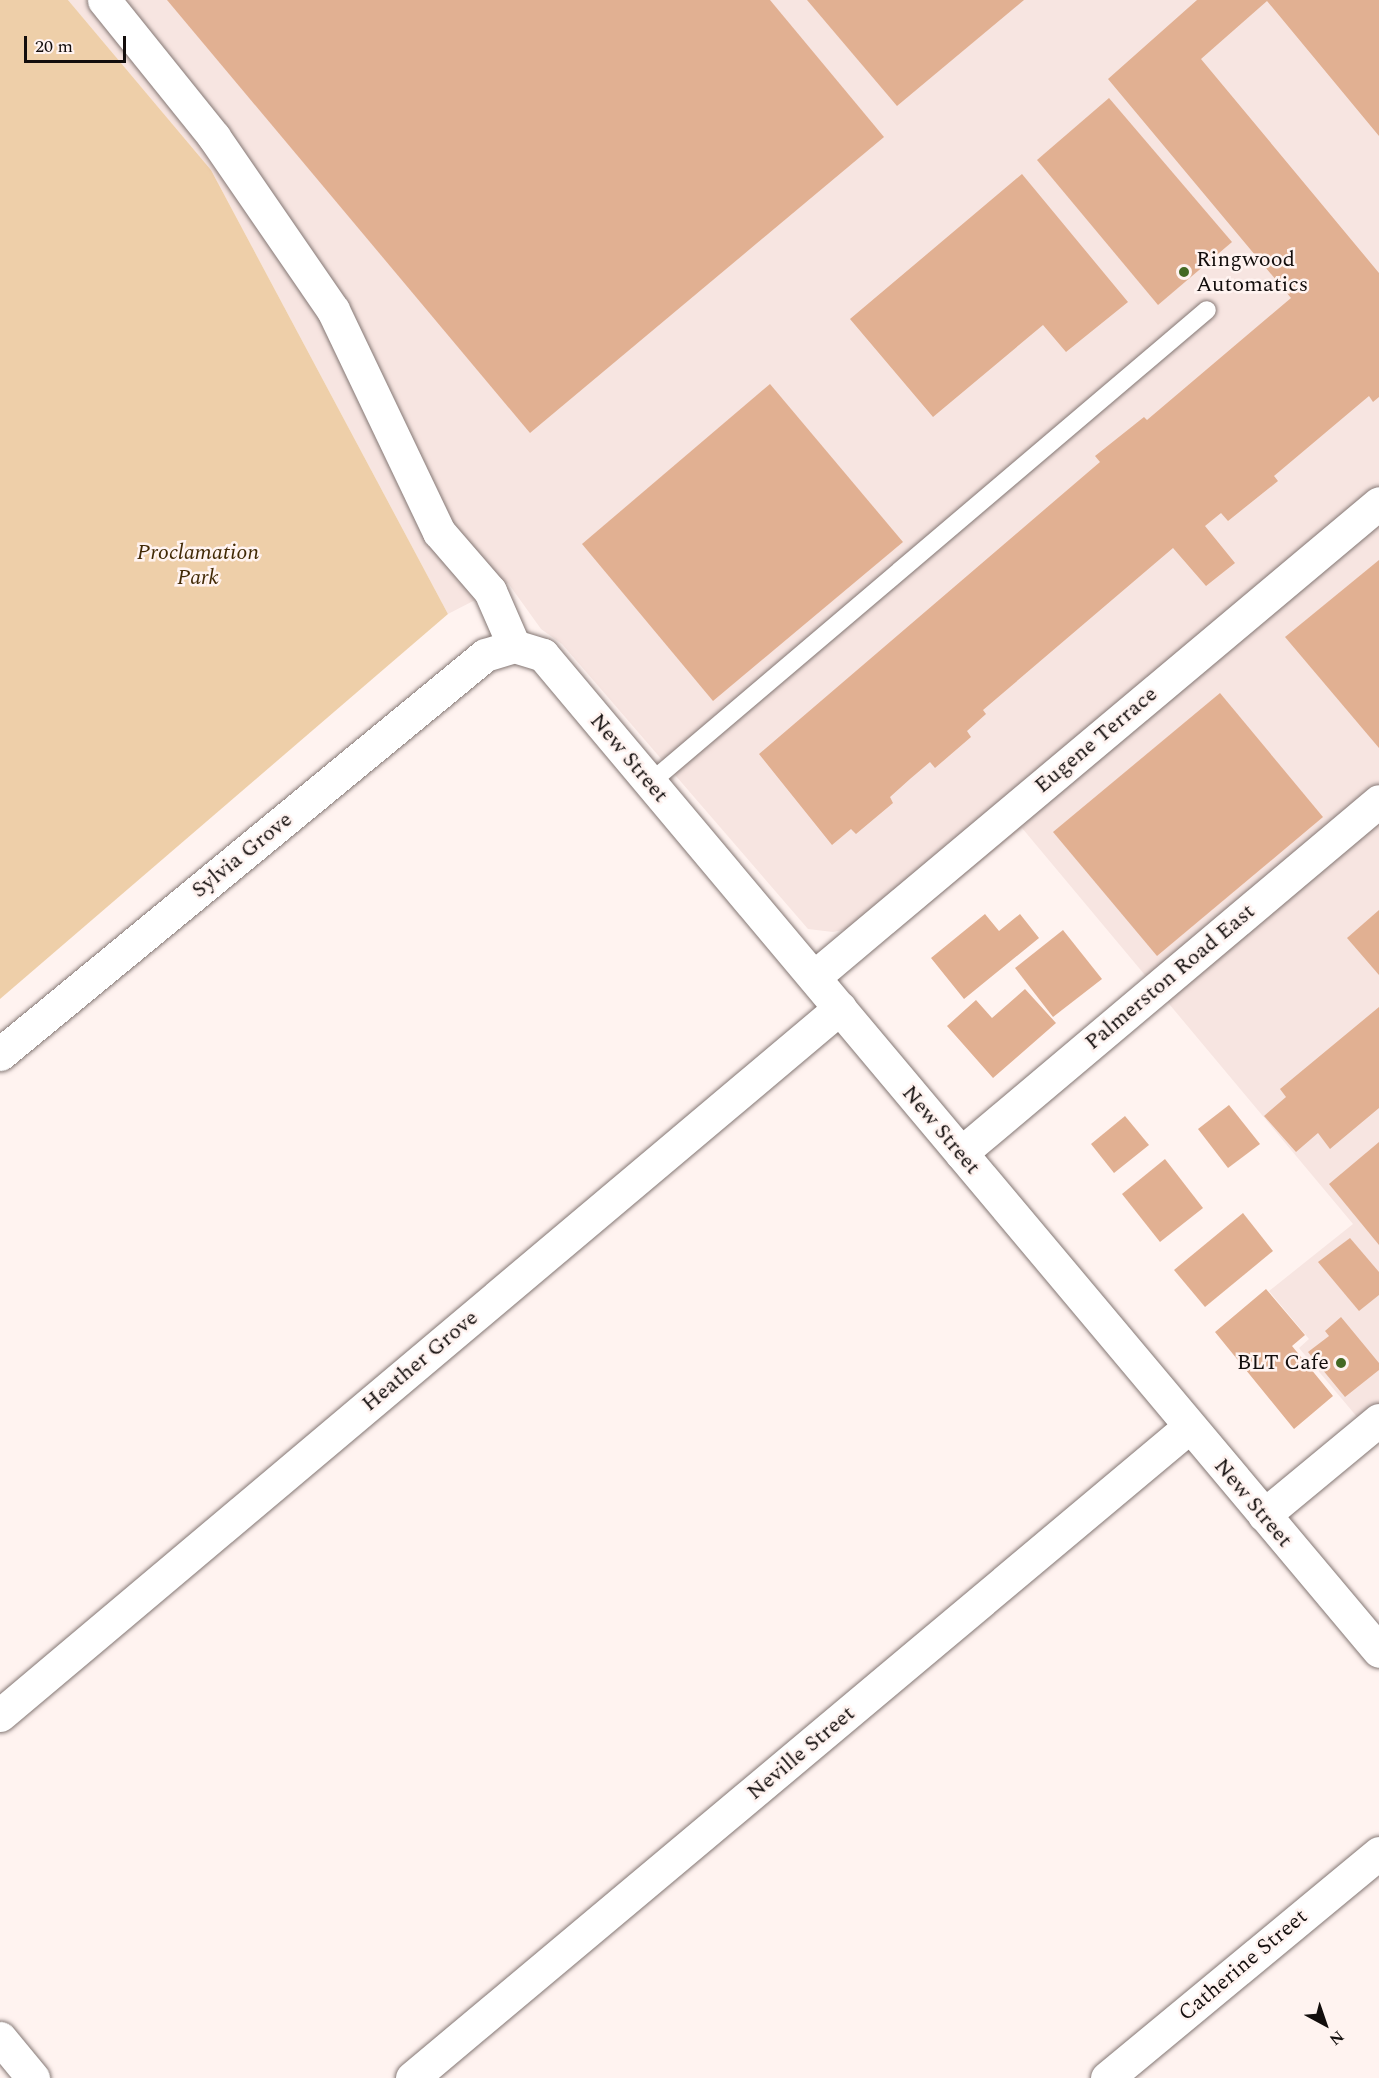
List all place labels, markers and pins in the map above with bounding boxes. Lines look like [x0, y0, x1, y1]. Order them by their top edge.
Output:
place label: Ringwood Automatics [1196, 246, 1308, 298]
marker: Ringwood Automatics [1177, 265, 1191, 279]
place label: BLT Cafe [1237, 1350, 1329, 1376]
marker: BLT Cafe [1334, 1356, 1348, 1370]

